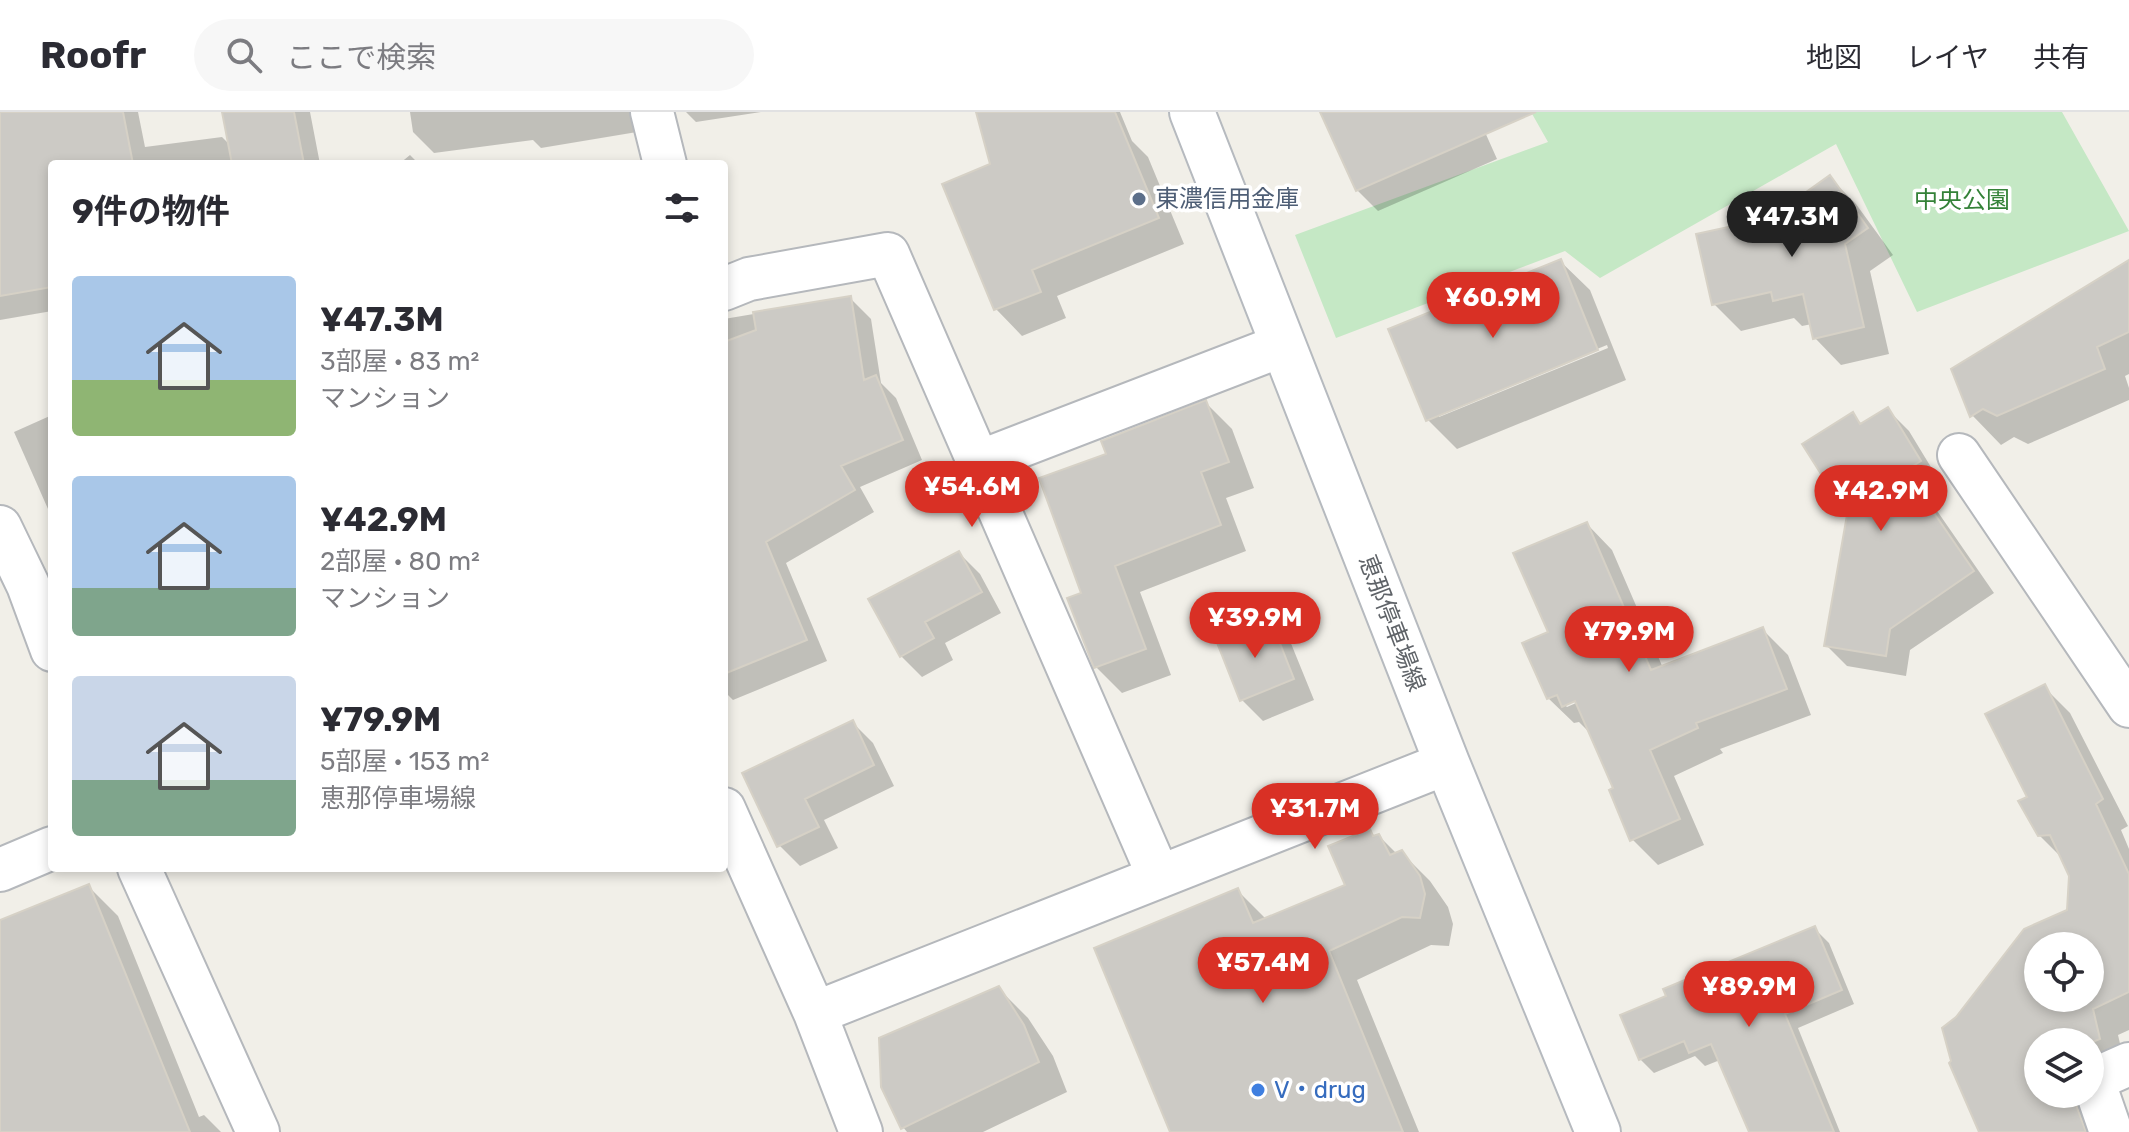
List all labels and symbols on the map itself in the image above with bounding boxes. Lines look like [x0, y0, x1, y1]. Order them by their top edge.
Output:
place label: 東濃信用金庫 [1155, 185, 1299, 213]
park label: 中央公園 [1914, 186, 2010, 214]
marker: 東濃信用金庫 [1130, 190, 1148, 208]
pin: ¥47.3M [1727, 191, 1857, 259]
pin: ¥60.9M [1428, 272, 1558, 340]
pin: ¥54.6M [907, 461, 1037, 529]
pin: ¥42.9M [1816, 465, 1946, 533]
street label: 恵那停車場線 [1353, 551, 1431, 695]
pin: ¥39.9M [1190, 592, 1320, 660]
pin: ¥79.9M [1564, 606, 1694, 674]
pin: ¥31.7M [1250, 783, 1380, 851]
pin: ¥57.4M [1198, 937, 1328, 1005]
pin: ¥89.9M [1684, 961, 1814, 1029]
place label: V・drug [1274, 1076, 1366, 1104]
marker: V・drug [1249, 1081, 1267, 1099]

